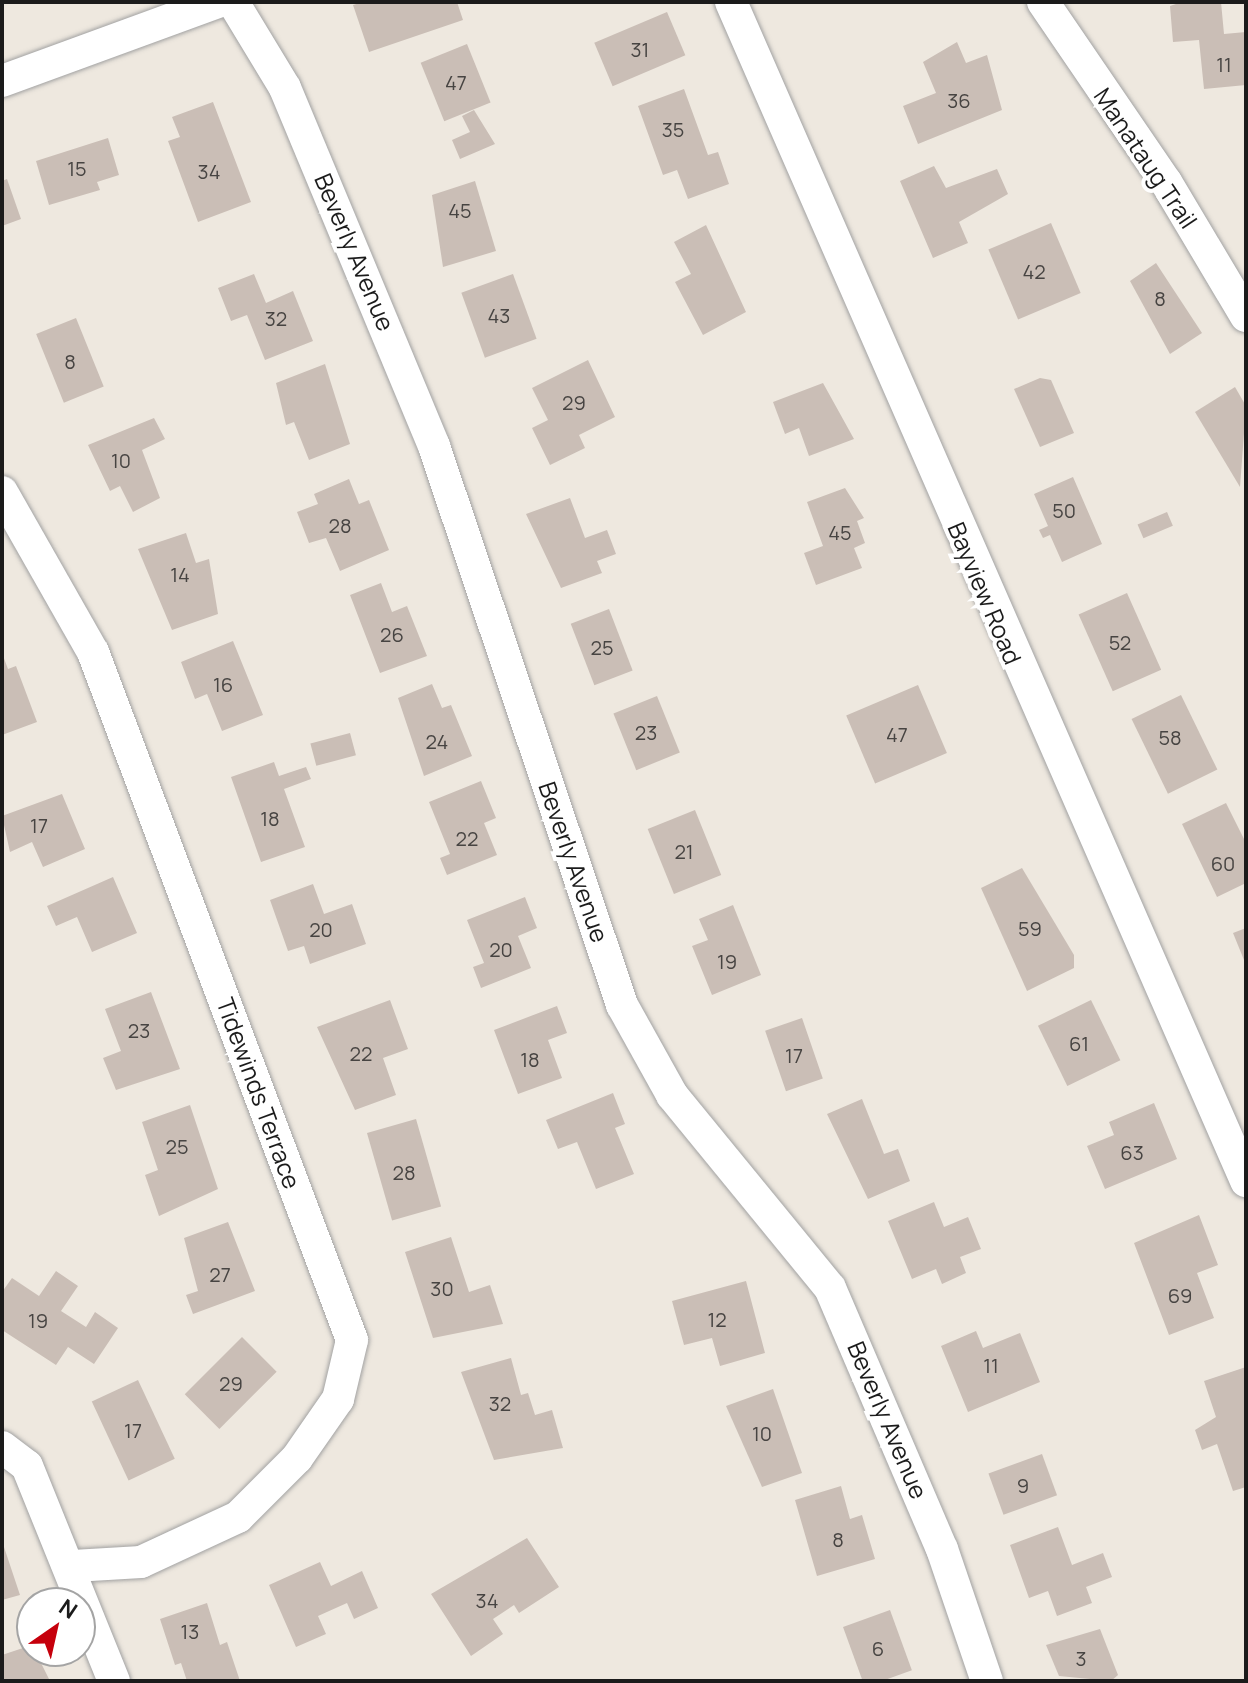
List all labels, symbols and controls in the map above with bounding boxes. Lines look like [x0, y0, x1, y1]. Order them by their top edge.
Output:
house number: 31 [631, 37, 649, 61]
house number: 11 [1216, 52, 1232, 76]
house number: 47 [445, 70, 467, 94]
street label: Manataug Trail [1088, 82, 1204, 234]
house number: 36 [947, 88, 971, 112]
house number: 35 [662, 117, 684, 141]
house number: 15 [67, 156, 87, 180]
house number: 34 [198, 159, 220, 183]
street label: Beverly Avenue [309, 169, 401, 335]
house number: 45 [448, 198, 472, 222]
house number: 42 [1022, 259, 1046, 283]
house number: 8 [1154, 286, 1166, 310]
house number: 43 [488, 303, 510, 327]
house number: 32 [265, 306, 287, 330]
house number: 8 [64, 349, 76, 373]
house number: 29 [562, 390, 586, 414]
house number: 10 [111, 448, 131, 472]
house number: 50 [1052, 498, 1076, 522]
house number: 28 [328, 513, 352, 537]
street label: Bayview Road [942, 518, 1028, 668]
house number: 45 [828, 520, 852, 544]
house number: 14 [170, 562, 190, 586]
house number: 26 [380, 622, 404, 646]
house number: 52 [1109, 630, 1131, 654]
house number: 25 [591, 635, 613, 659]
house number: 16 [213, 672, 233, 696]
house number: 23 [635, 720, 657, 744]
house number: 47 [886, 722, 908, 746]
house number: 58 [1158, 725, 1182, 749]
house number: 24 [426, 729, 448, 753]
street label: Beverly Avenue [533, 778, 615, 946]
house number: 18 [260, 806, 280, 830]
house number: 17 [30, 813, 48, 837]
house number: 22 [456, 826, 478, 850]
house number: 21 [674, 839, 694, 863]
house number: 60 [1211, 851, 1235, 875]
house number: 59 [1018, 916, 1042, 940]
house number: 20 [309, 917, 333, 941]
house number: 20 [489, 937, 513, 961]
house number: 19 [717, 949, 737, 973]
street label: Tidewinds Terrace [211, 994, 307, 1192]
house number: 23 [128, 1018, 150, 1042]
house number: 61 [1069, 1031, 1089, 1055]
house number: 22 [350, 1041, 372, 1065]
house number: 17 [785, 1043, 803, 1067]
house number: 18 [520, 1047, 540, 1071]
house number: 25 [166, 1134, 188, 1158]
house number: 63 [1120, 1140, 1144, 1164]
house number: 28 [392, 1160, 416, 1184]
house number: 27 [209, 1262, 231, 1286]
house number: 30 [430, 1276, 454, 1300]
house number: 69 [1168, 1283, 1192, 1307]
house number: 12 [707, 1307, 727, 1331]
house number: 19 [28, 1308, 48, 1332]
street label: Beverly Avenue [842, 1337, 934, 1503]
house number: 11 [983, 1353, 999, 1377]
house number: 29 [219, 1371, 243, 1395]
house number: 32 [489, 1391, 511, 1415]
house number: 17 [124, 1418, 142, 1442]
house number: 10 [752, 1421, 772, 1445]
house number: 9 [1017, 1473, 1029, 1497]
house number: 8 [832, 1527, 844, 1551]
north arrow [16, 1587, 96, 1667]
house number: 34 [476, 1588, 498, 1612]
text: N [53, 1592, 83, 1626]
house number: 13 [181, 1619, 199, 1643]
house number: 6 [872, 1636, 884, 1660]
house number: 3 [1075, 1646, 1087, 1670]

